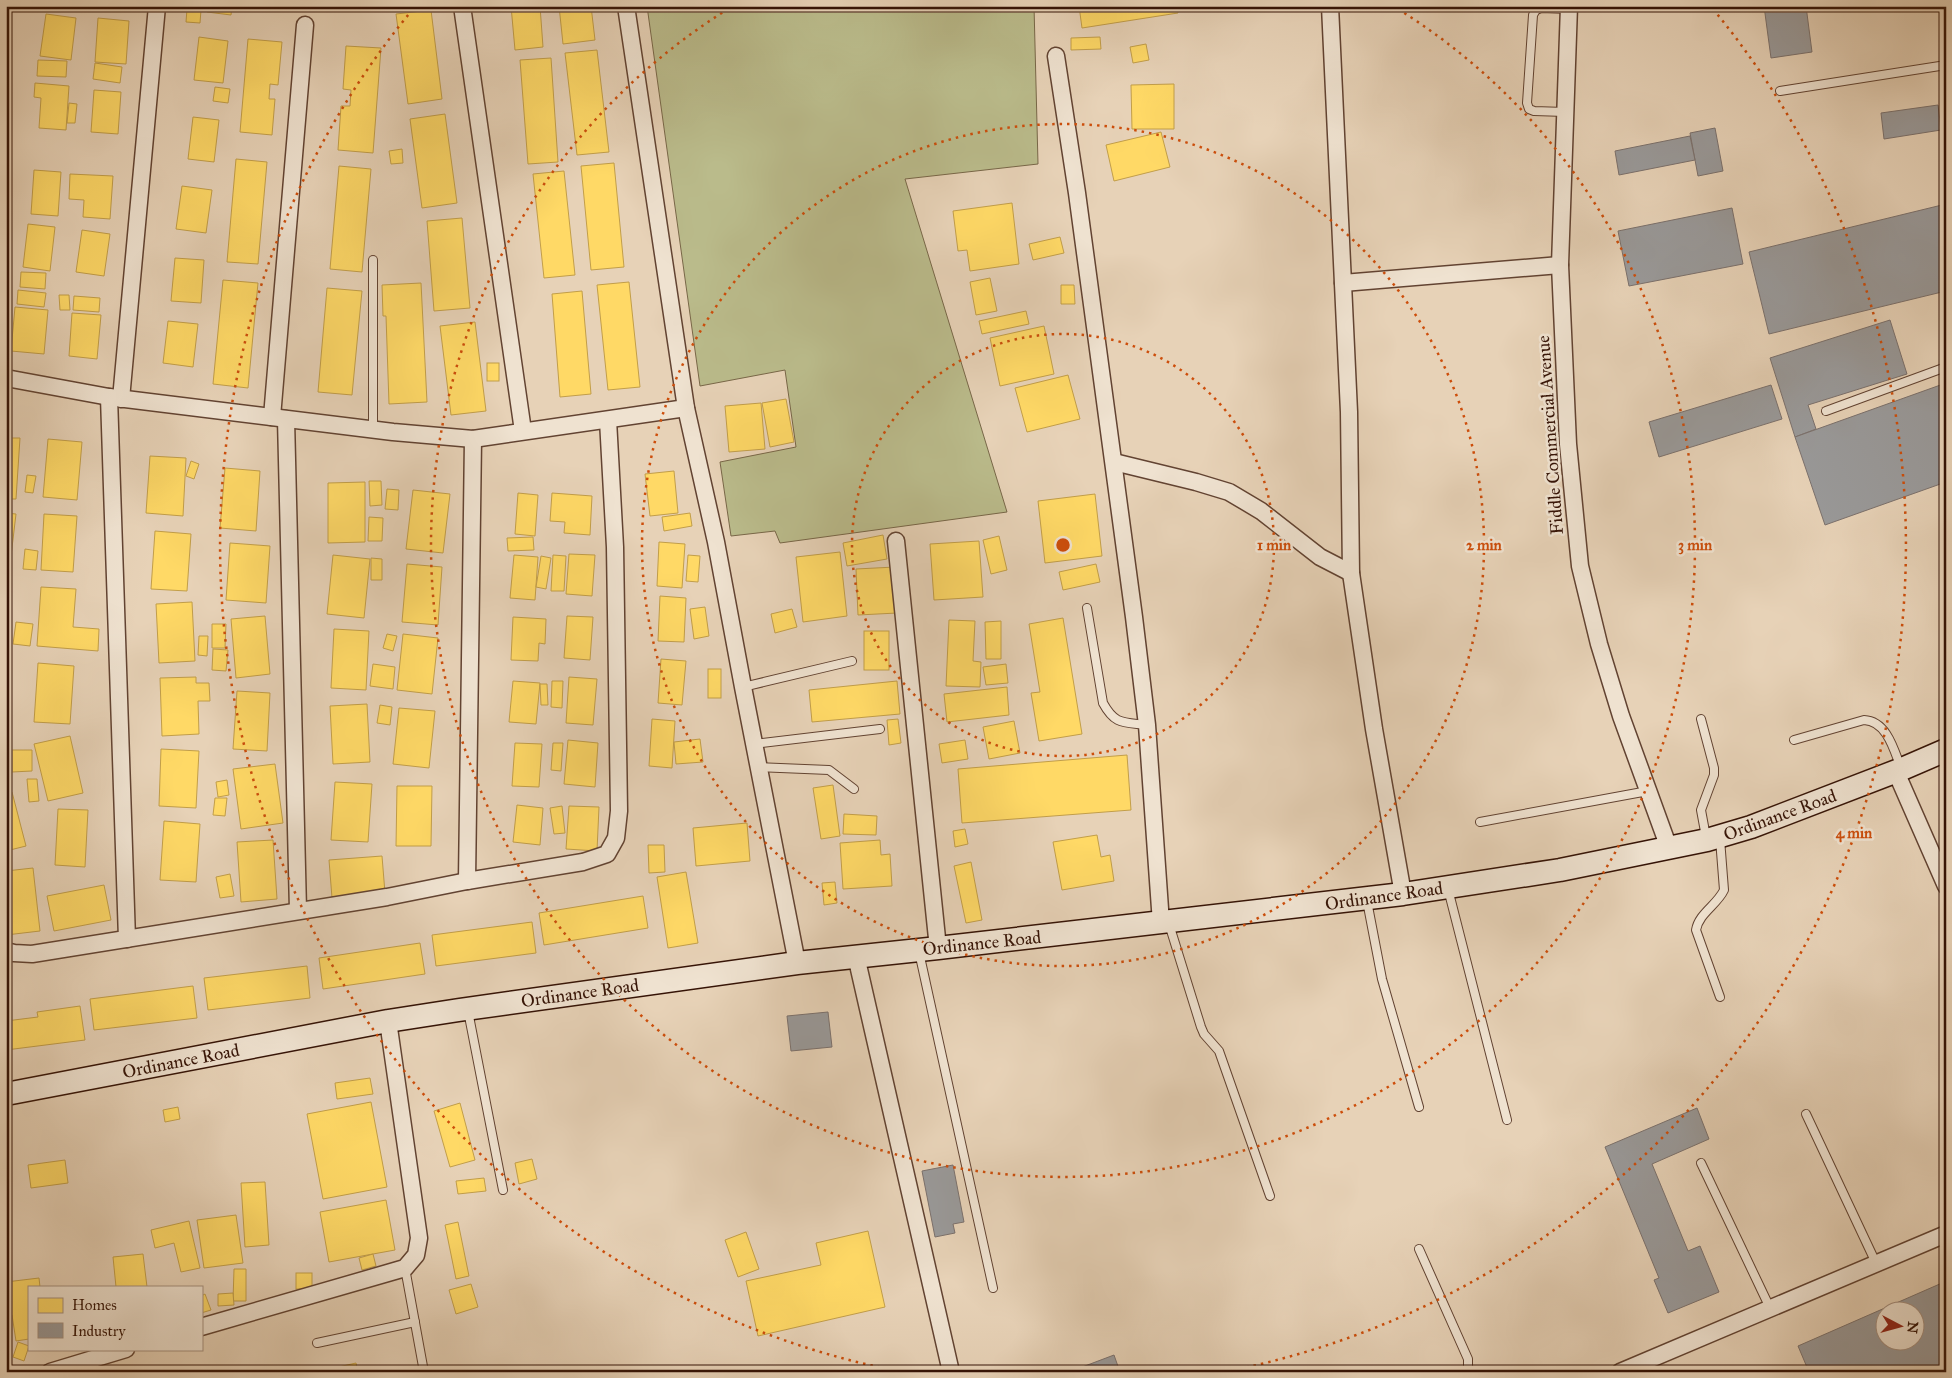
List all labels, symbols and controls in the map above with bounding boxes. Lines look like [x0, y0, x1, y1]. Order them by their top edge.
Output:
street label: Fiddle Commercial Avenue [1532, 335, 1568, 535]
centre of rings [1054, 536, 1072, 554]
text: 1 min [1257, 536, 1292, 554]
text: 2 min [1466, 536, 1503, 554]
text: 3 min [1678, 536, 1713, 555]
street label: Ordinance Road [1720, 784, 1840, 846]
text: 4 min [1836, 824, 1873, 843]
street label: Ordinance Road [1324, 877, 1444, 915]
street label: Ordinance Road [922, 926, 1042, 960]
street label: Ordinance Road [520, 974, 640, 1012]
street label: Ordinance Road [121, 1039, 241, 1083]
legend [28, 1286, 202, 1350]
text: Homes [72, 1296, 117, 1314]
north arrow [1874, 1300, 1924, 1350]
text: N [1903, 1321, 1922, 1334]
text: Industry [72, 1322, 126, 1340]

